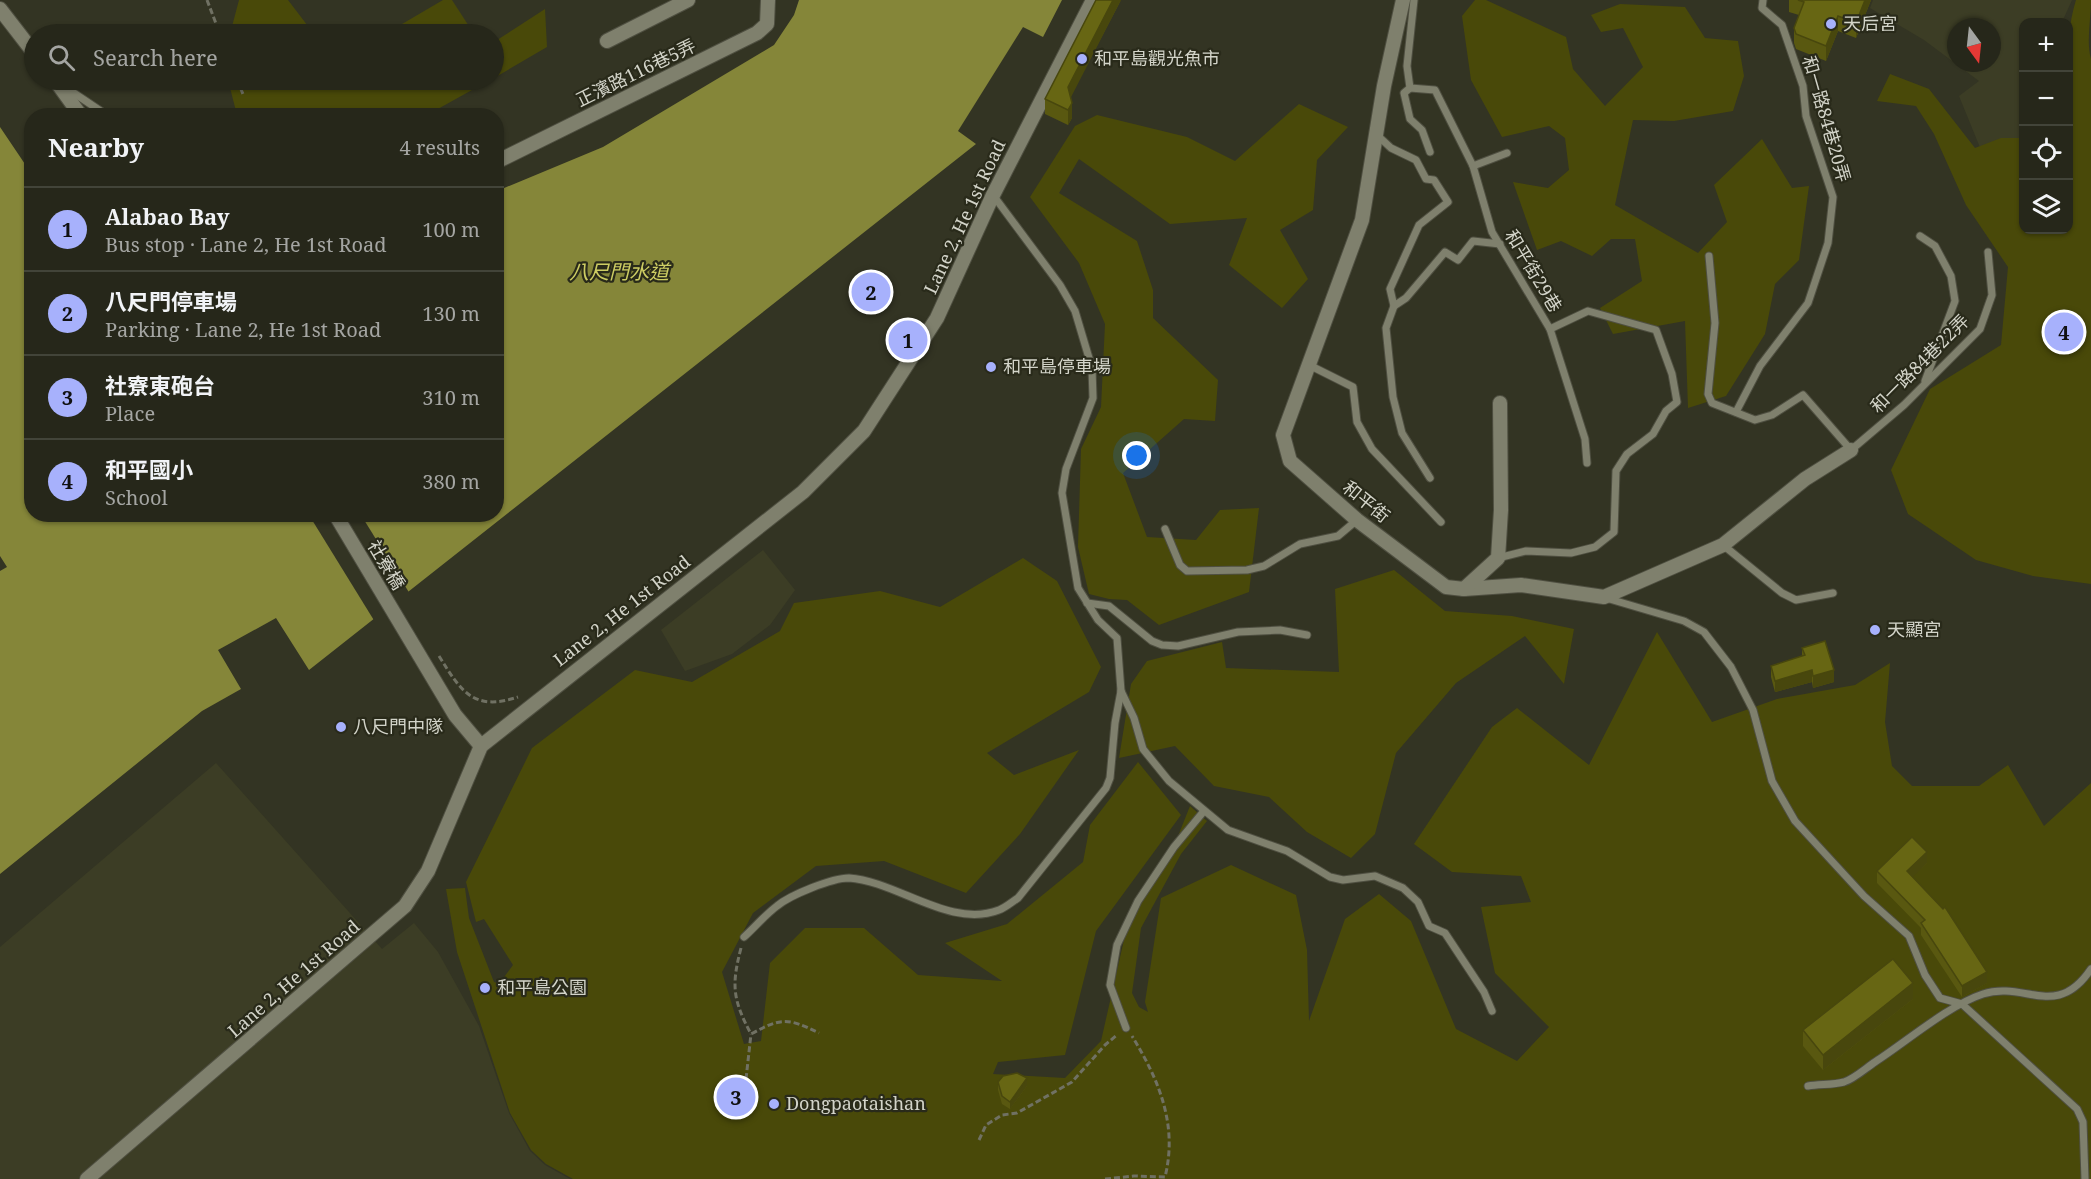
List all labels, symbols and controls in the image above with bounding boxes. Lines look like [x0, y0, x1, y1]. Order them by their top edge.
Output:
place label: 天后宮 [1843, 11, 1897, 35]
marker: 天后宮 [1824, 17, 1838, 31]
north arrow [1947, 18, 2001, 72]
map controls [2019, 18, 2073, 234]
button: + [2019, 18, 2073, 72]
search box [24, 24, 504, 90]
street label: 正濱路116巷5弄 [572, 33, 699, 111]
icon: search [45, 41, 78, 74]
text: Search here [93, 42, 218, 72]
place label: 和平島觀光魚市 [1094, 46, 1220, 70]
marker: 和平島觀光魚市 [1075, 52, 1089, 66]
street label: 和一路84巷20弄 [1797, 53, 1856, 185]
button: − [2019, 72, 2073, 126]
button: locate [2019, 126, 2073, 180]
text: Nearby [48, 129, 144, 165]
text: 4 results [400, 134, 480, 161]
street label: Lane 2, He 1st Road [918, 136, 1010, 298]
button: layers [2019, 180, 2073, 234]
text: Alabao Bay [105, 201, 230, 231]
text: 1 [62, 216, 73, 243]
text: 100 m [422, 216, 480, 243]
street label: 和平街29巷 [1500, 225, 1568, 316]
text: Bus stop · Lane 2, He 1st Road [105, 231, 387, 258]
water label: 八尺門水道 [569, 258, 672, 285]
pin: 2 [852, 270, 890, 314]
text: 八尺門停車場 [105, 286, 237, 316]
text: 2 [62, 300, 73, 327]
text: 130 m [422, 300, 480, 327]
street label: 和一路84巷22弄 [1865, 309, 1974, 418]
pin: 4 [2044, 310, 2084, 354]
text: Parking · Lane 2, He 1st Road [105, 316, 381, 343]
pin: 1 [888, 318, 928, 362]
place label: 和平島停車場 [1003, 354, 1111, 378]
marker: 和平島停車場 [984, 360, 998, 374]
text: 社寮東砲台 [105, 370, 215, 400]
text: 3 [62, 384, 73, 411]
text: 310 m [422, 384, 480, 411]
text: Place [105, 400, 155, 427]
your location [1122, 441, 1151, 470]
text: 和平國小 [105, 454, 193, 484]
text: 4 [62, 468, 73, 495]
text: 380 m [422, 468, 480, 495]
street label: 和平街 [1338, 475, 1395, 528]
text: School [105, 484, 168, 511]
street label: 社寮橋 [363, 535, 411, 594]
street label: Lane 2, He 1st Road [548, 549, 695, 671]
place label: 天顯宮 [1887, 617, 1941, 641]
marker: 天顯宮 [1868, 623, 1882, 637]
place label: 八尺門中隊 [353, 714, 443, 738]
marker: 八尺門中隊 [334, 720, 348, 734]
street label: Lane 2, He 1st Road [222, 914, 364, 1042]
place label: 和平島公園 [497, 975, 587, 999]
marker: 和平島公園 [478, 981, 492, 995]
pin: 3 [716, 1074, 756, 1120]
place label: Dongpaotaishan [786, 1091, 926, 1115]
marker: Dongpaotaishan [767, 1097, 781, 1111]

